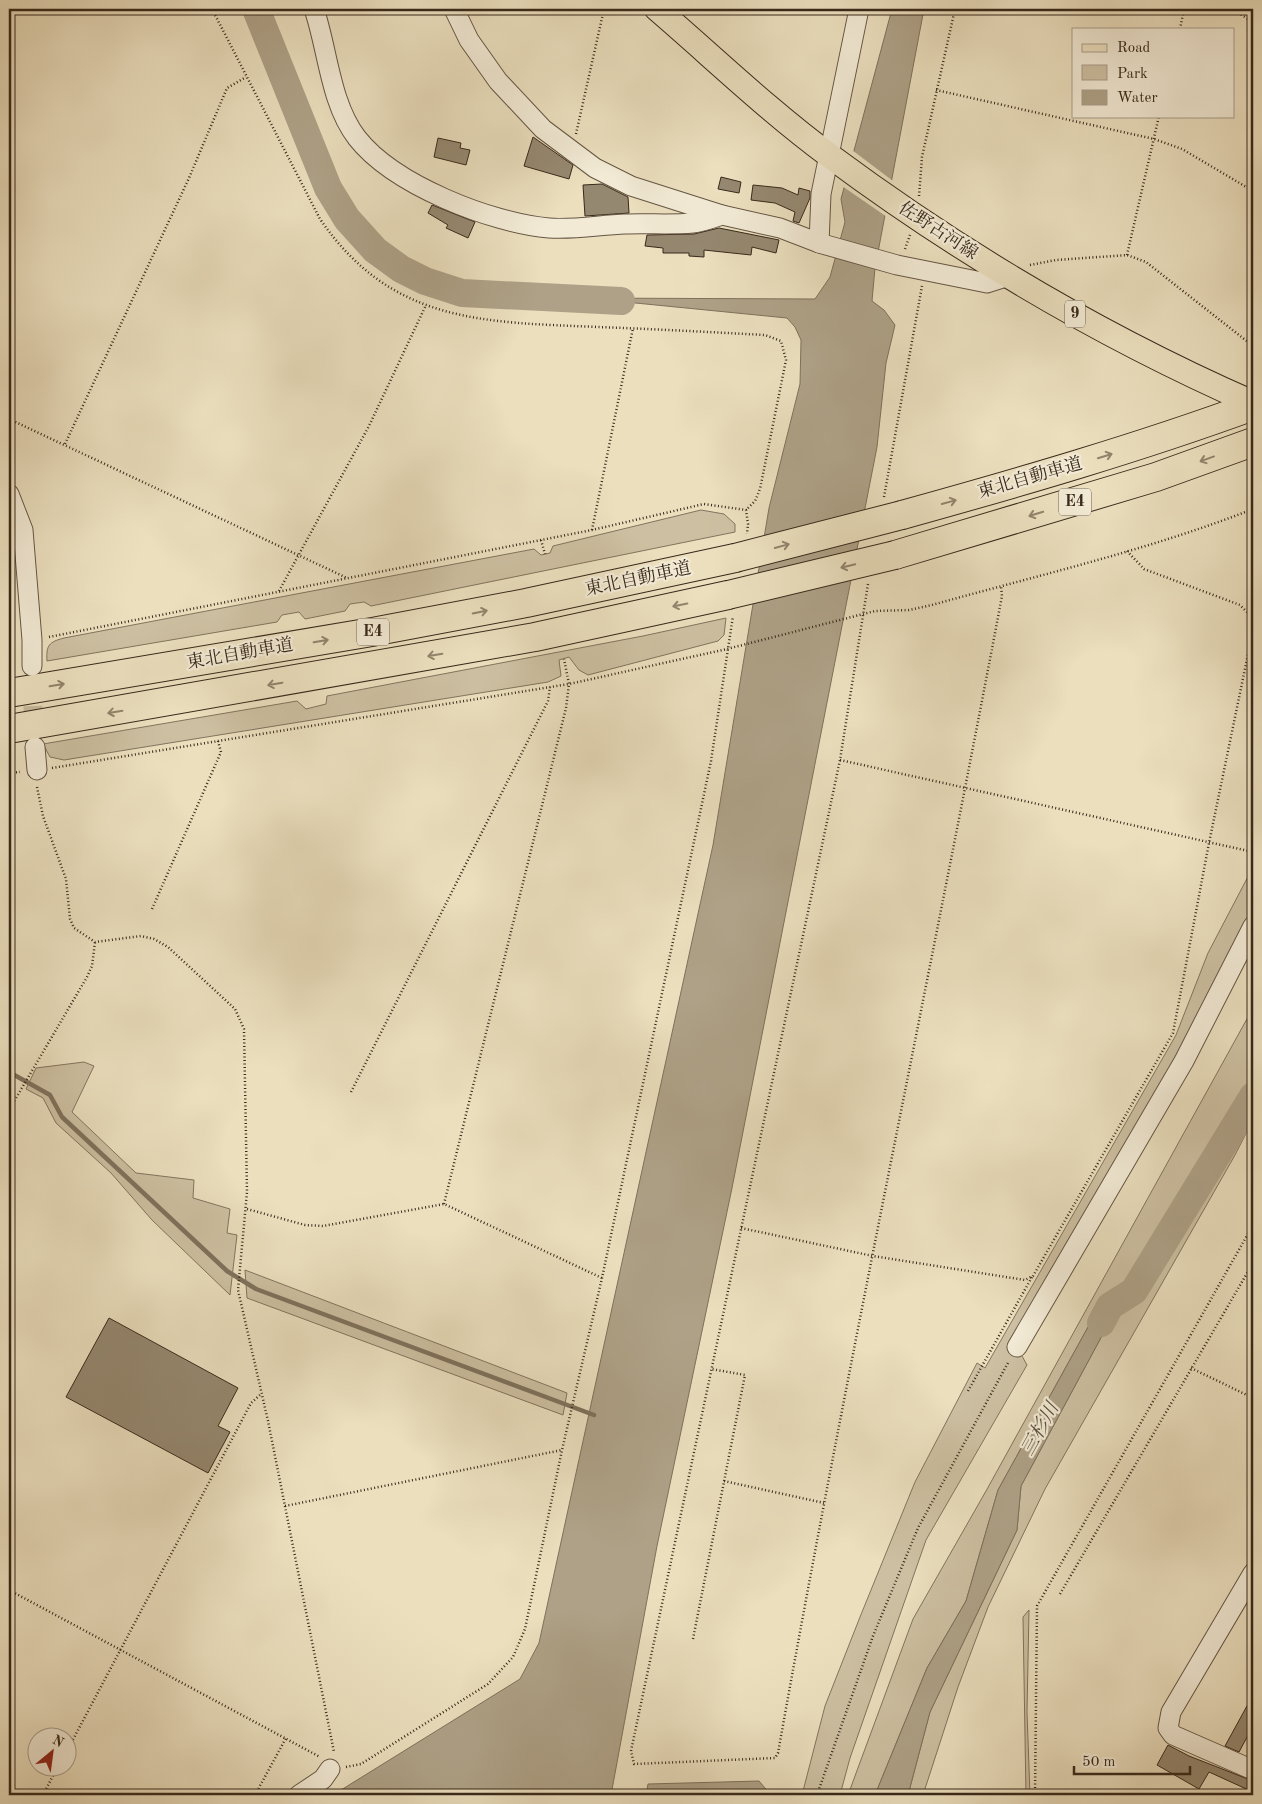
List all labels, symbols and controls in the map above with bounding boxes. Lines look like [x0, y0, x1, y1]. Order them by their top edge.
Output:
legend [1072, 28, 1234, 118]
text: Road [1117, 41, 1151, 56]
text: Park [1117, 67, 1148, 82]
text: Water [1117, 91, 1158, 106]
street label: 佐野古河線 [895, 197, 982, 263]
road number: 9 [1065, 300, 1085, 328]
one-way arrow [1097, 451, 1113, 461]
street label: 東北自動車道 [975, 453, 1084, 502]
one-way arrow [1200, 455, 1216, 464]
road number: E4 [1059, 488, 1091, 516]
one-way arrow [941, 497, 957, 506]
one-way arrow [1028, 509, 1044, 519]
one-way arrow [773, 541, 789, 550]
street label: 東北自動車道 [583, 557, 693, 599]
one-way arrow [840, 562, 856, 571]
one-way arrow [672, 601, 688, 611]
one-way arrow [472, 606, 488, 616]
road number: E4 [357, 618, 389, 646]
street label: 東北自動車道 [185, 634, 295, 672]
one-way arrow [312, 635, 328, 645]
one-way arrow [427, 650, 443, 660]
one-way arrow [267, 679, 283, 689]
one-way arrow [48, 680, 64, 690]
one-way arrow [107, 707, 123, 717]
water label: 三杉川 [1017, 1398, 1064, 1460]
north arrow [28, 1726, 78, 1776]
text: N [50, 1733, 66, 1750]
scale bar [1074, 1744, 1191, 1776]
text: 50 m [1082, 1755, 1116, 1770]

